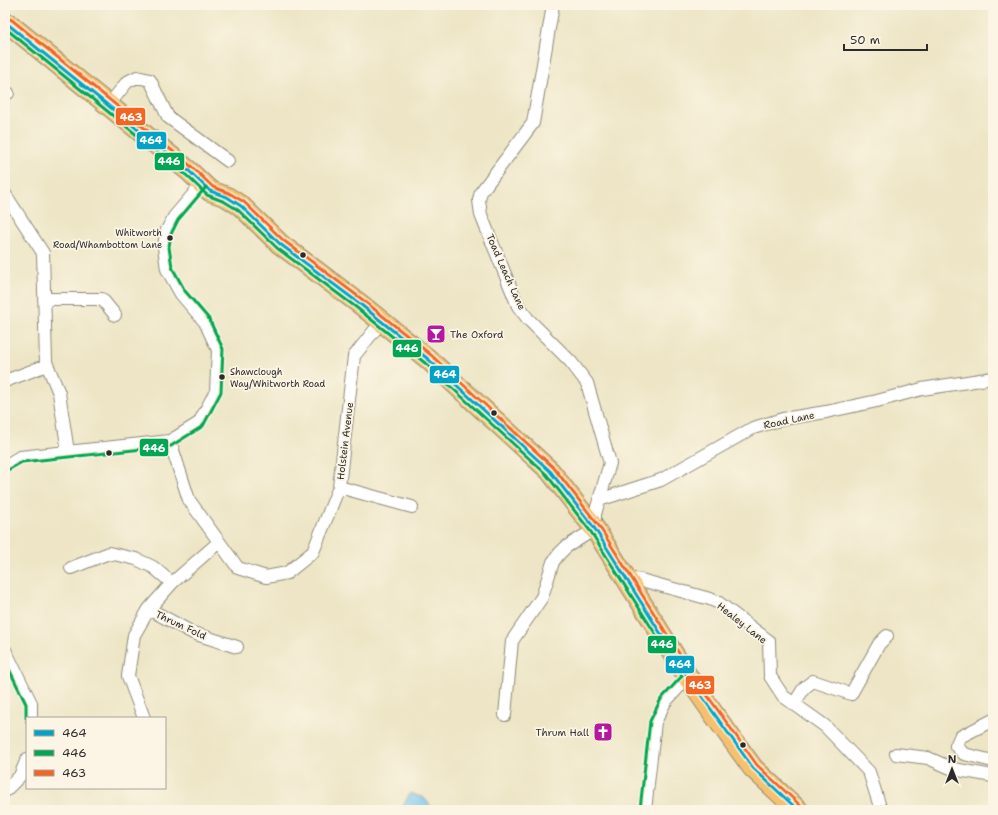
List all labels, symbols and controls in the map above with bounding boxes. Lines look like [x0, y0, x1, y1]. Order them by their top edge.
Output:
scale bar [844, 26, 927, 52]
text: 50 m [850, 32, 880, 48]
line badge: 463 [115, 107, 146, 126]
text: 463 [120, 110, 143, 125]
line badge: 464 [136, 131, 167, 150]
text: 464 [140, 133, 163, 148]
line badge: 446 [154, 152, 185, 171]
text: 446 [157, 154, 181, 169]
place label: Whitworth Road/Whambottom Lane [53, 227, 162, 251]
street label: Toad Leach Lane [483, 232, 529, 312]
marker: Whitworth Road/Whambottom Lane [165, 233, 175, 243]
unlabelled marker [298, 250, 308, 260]
bar icon: The Oxford [425, 323, 447, 345]
place label: The Oxford [450, 328, 504, 341]
line badge: 446 [392, 339, 422, 358]
text: 446 [395, 341, 419, 356]
line badge: 464 [429, 365, 460, 384]
place label: Shawclough Way/Whitworth Road [230, 366, 326, 390]
text: 464 [434, 367, 457, 382]
marker: Shawclough Way/Whitworth Road [217, 372, 227, 382]
street label: Holstein Avenue [334, 401, 356, 481]
unlabelled marker [489, 408, 499, 418]
street label: Road Lane [762, 408, 816, 432]
line badge: 446 [139, 438, 169, 457]
text: 446 [142, 441, 166, 456]
unlabelled marker [104, 448, 114, 458]
street label: Healey Lane [714, 599, 770, 647]
street label: Thrum Fold [154, 608, 209, 643]
line badge: 446 [647, 635, 677, 654]
text: 446 [650, 637, 674, 652]
line badge: 464 [665, 655, 695, 674]
text: 464 [669, 657, 692, 672]
line badge: 463 [685, 675, 715, 695]
text: 463 [689, 678, 712, 693]
legend [26, 717, 166, 789]
church icon: Thrum Hall [592, 721, 614, 743]
text: 464 [62, 725, 87, 741]
place label: Thrum Hall [536, 726, 589, 739]
unlabelled marker [738, 740, 748, 750]
text: 446 [62, 745, 87, 761]
north arrow [932, 749, 972, 789]
text: N [948, 752, 957, 767]
text: 463 [62, 765, 86, 781]

